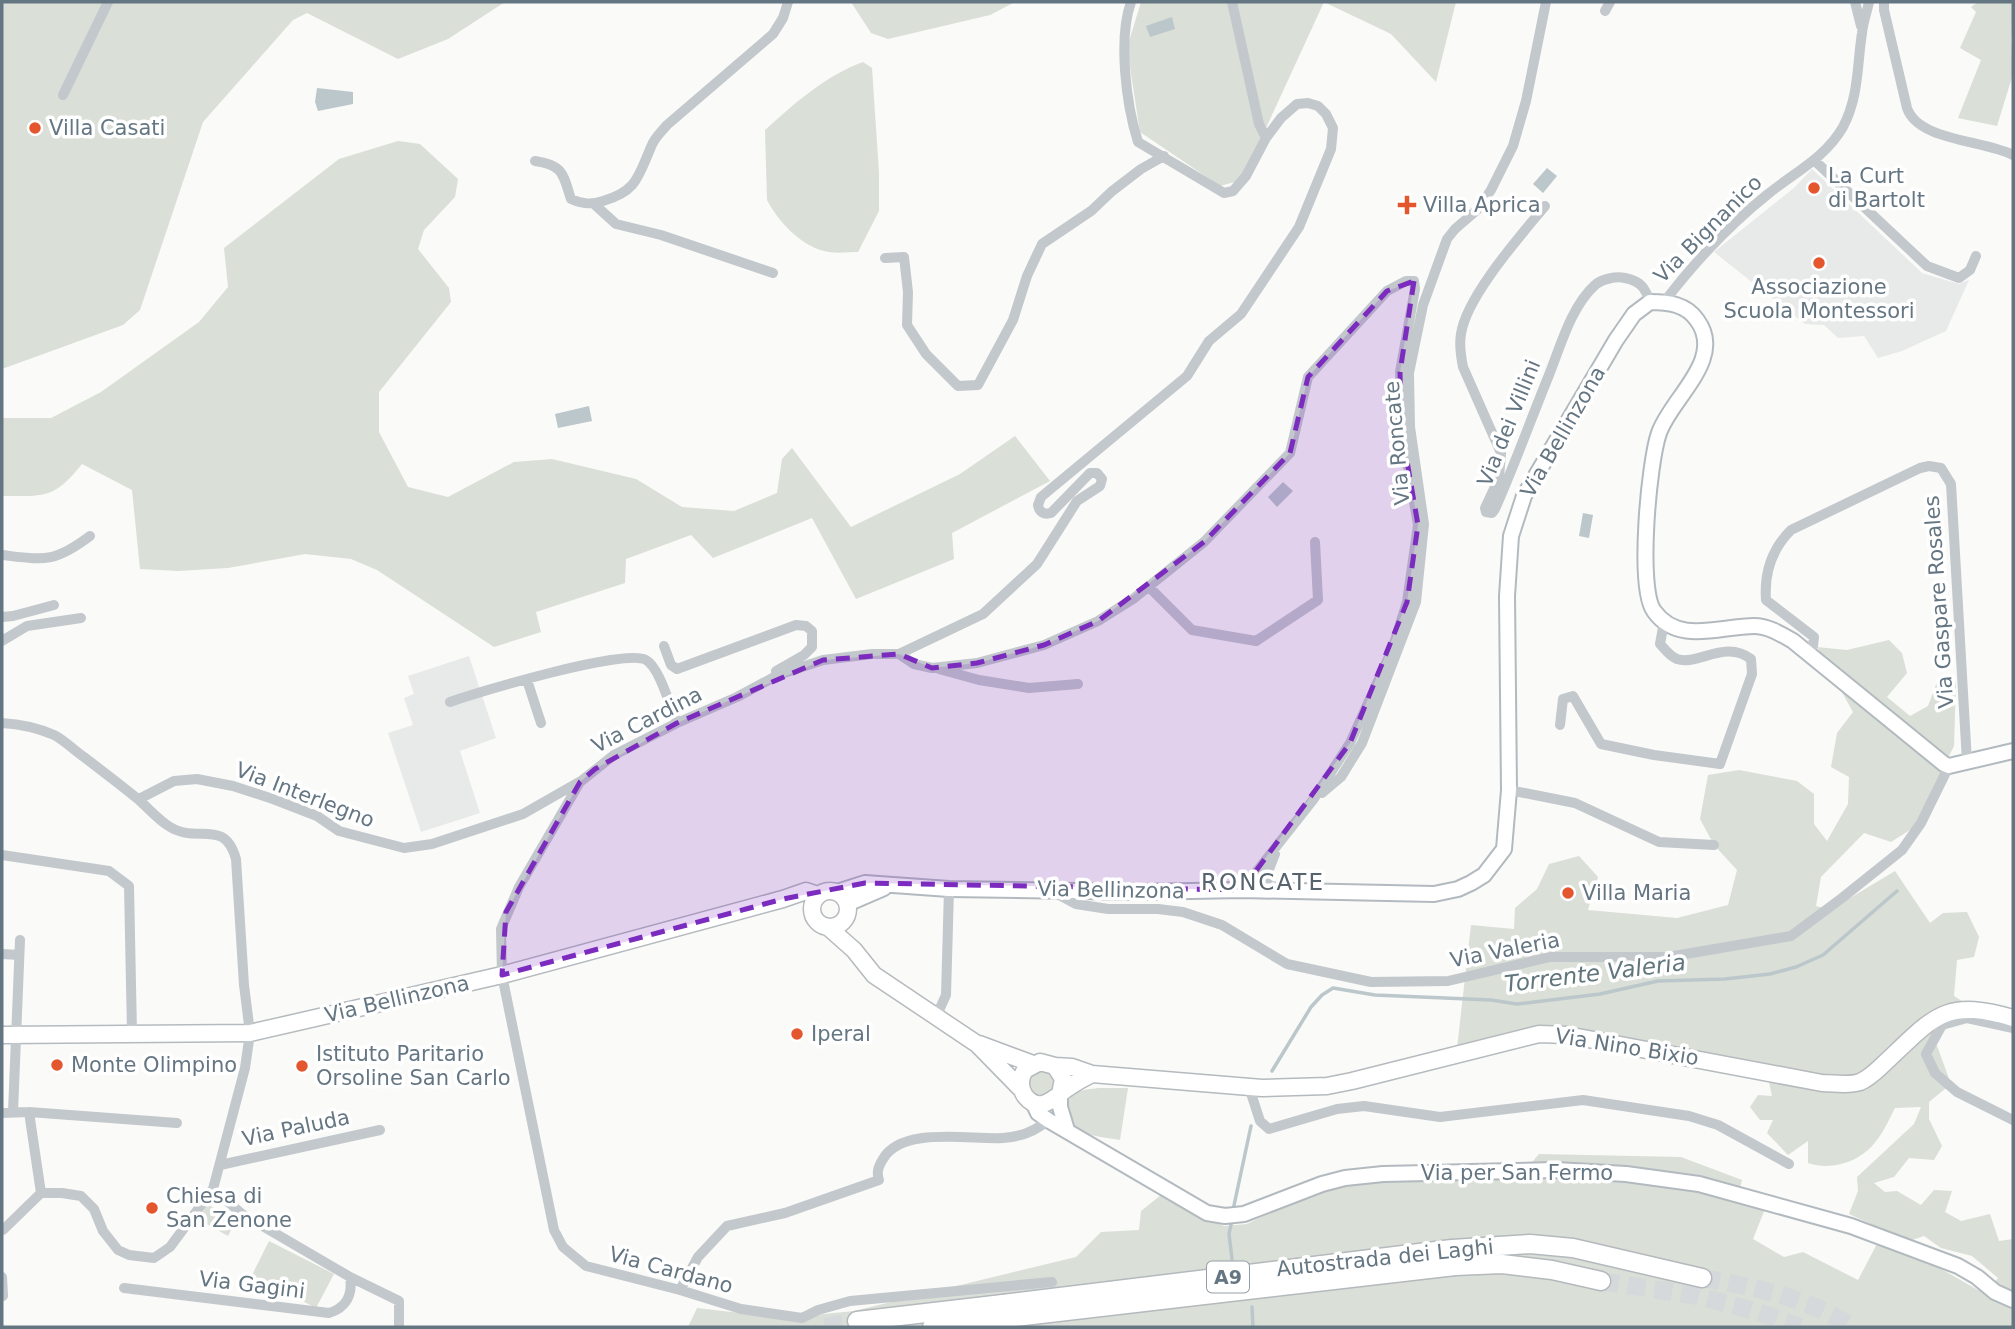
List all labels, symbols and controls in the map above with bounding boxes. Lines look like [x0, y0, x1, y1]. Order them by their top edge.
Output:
place label: Villa Casati [49, 116, 165, 140]
marker: Villa Casati [27, 120, 43, 136]
place label: La Curt di Bartolt [1828, 164, 1925, 212]
street label: Via Bignanico [1649, 170, 1767, 288]
marker: La Curt di Bartolt [1806, 180, 1822, 196]
place label: Villa Aprica [1423, 193, 1541, 217]
marker: Villa Aprica [1397, 195, 1417, 215]
marker: Associazione Scuola Montessori [1811, 255, 1827, 271]
place label: Associazione Scuola Montessori [1723, 275, 1915, 323]
street label: Via dei Villini [1473, 356, 1545, 490]
street label: Via Bellinzona [1516, 362, 1610, 502]
street label: Via Roncate [1380, 380, 1414, 506]
street label: Via Gaspare Rosales [1920, 495, 1958, 709]
street label: Via Cardina [588, 682, 706, 758]
street label: Via Interlegno [232, 757, 378, 833]
district label: RONCATE [1201, 869, 1325, 895]
street label: Via Bellinzona [1037, 877, 1185, 903]
place label: Villa Maria [1582, 881, 1691, 905]
marker: Villa Maria [1560, 885, 1576, 901]
street label: Via Valeria [1448, 928, 1562, 972]
water label: Torrente Valeria [1503, 949, 1687, 997]
street label: Via Bellinzona [322, 971, 472, 1027]
place label: Iperal [811, 1022, 871, 1046]
street label: Via Nino Bixio [1554, 1024, 1700, 1070]
marker: Iperal [789, 1026, 805, 1042]
place label: Istituto Paritario Orsoline San Carlo [316, 1042, 511, 1090]
place label: Monte Olimpino [71, 1053, 237, 1077]
marker: Monte Olimpino [49, 1057, 65, 1073]
marker: Istituto Paritario Orsoline San Carlo [294, 1058, 310, 1074]
street label: Via Paluda [240, 1105, 352, 1151]
street label: Via per San Fermo [1421, 1161, 1613, 1185]
place label: Chiesa di San Zenone [166, 1184, 292, 1232]
marker: Chiesa di San Zenone [144, 1200, 160, 1216]
street label: Autostrada dei Laghi [1275, 1235, 1495, 1281]
street label: Via Cardano [606, 1242, 736, 1298]
road number: A9 [1207, 1261, 1249, 1292]
street label: Via Gagini [198, 1267, 306, 1303]

